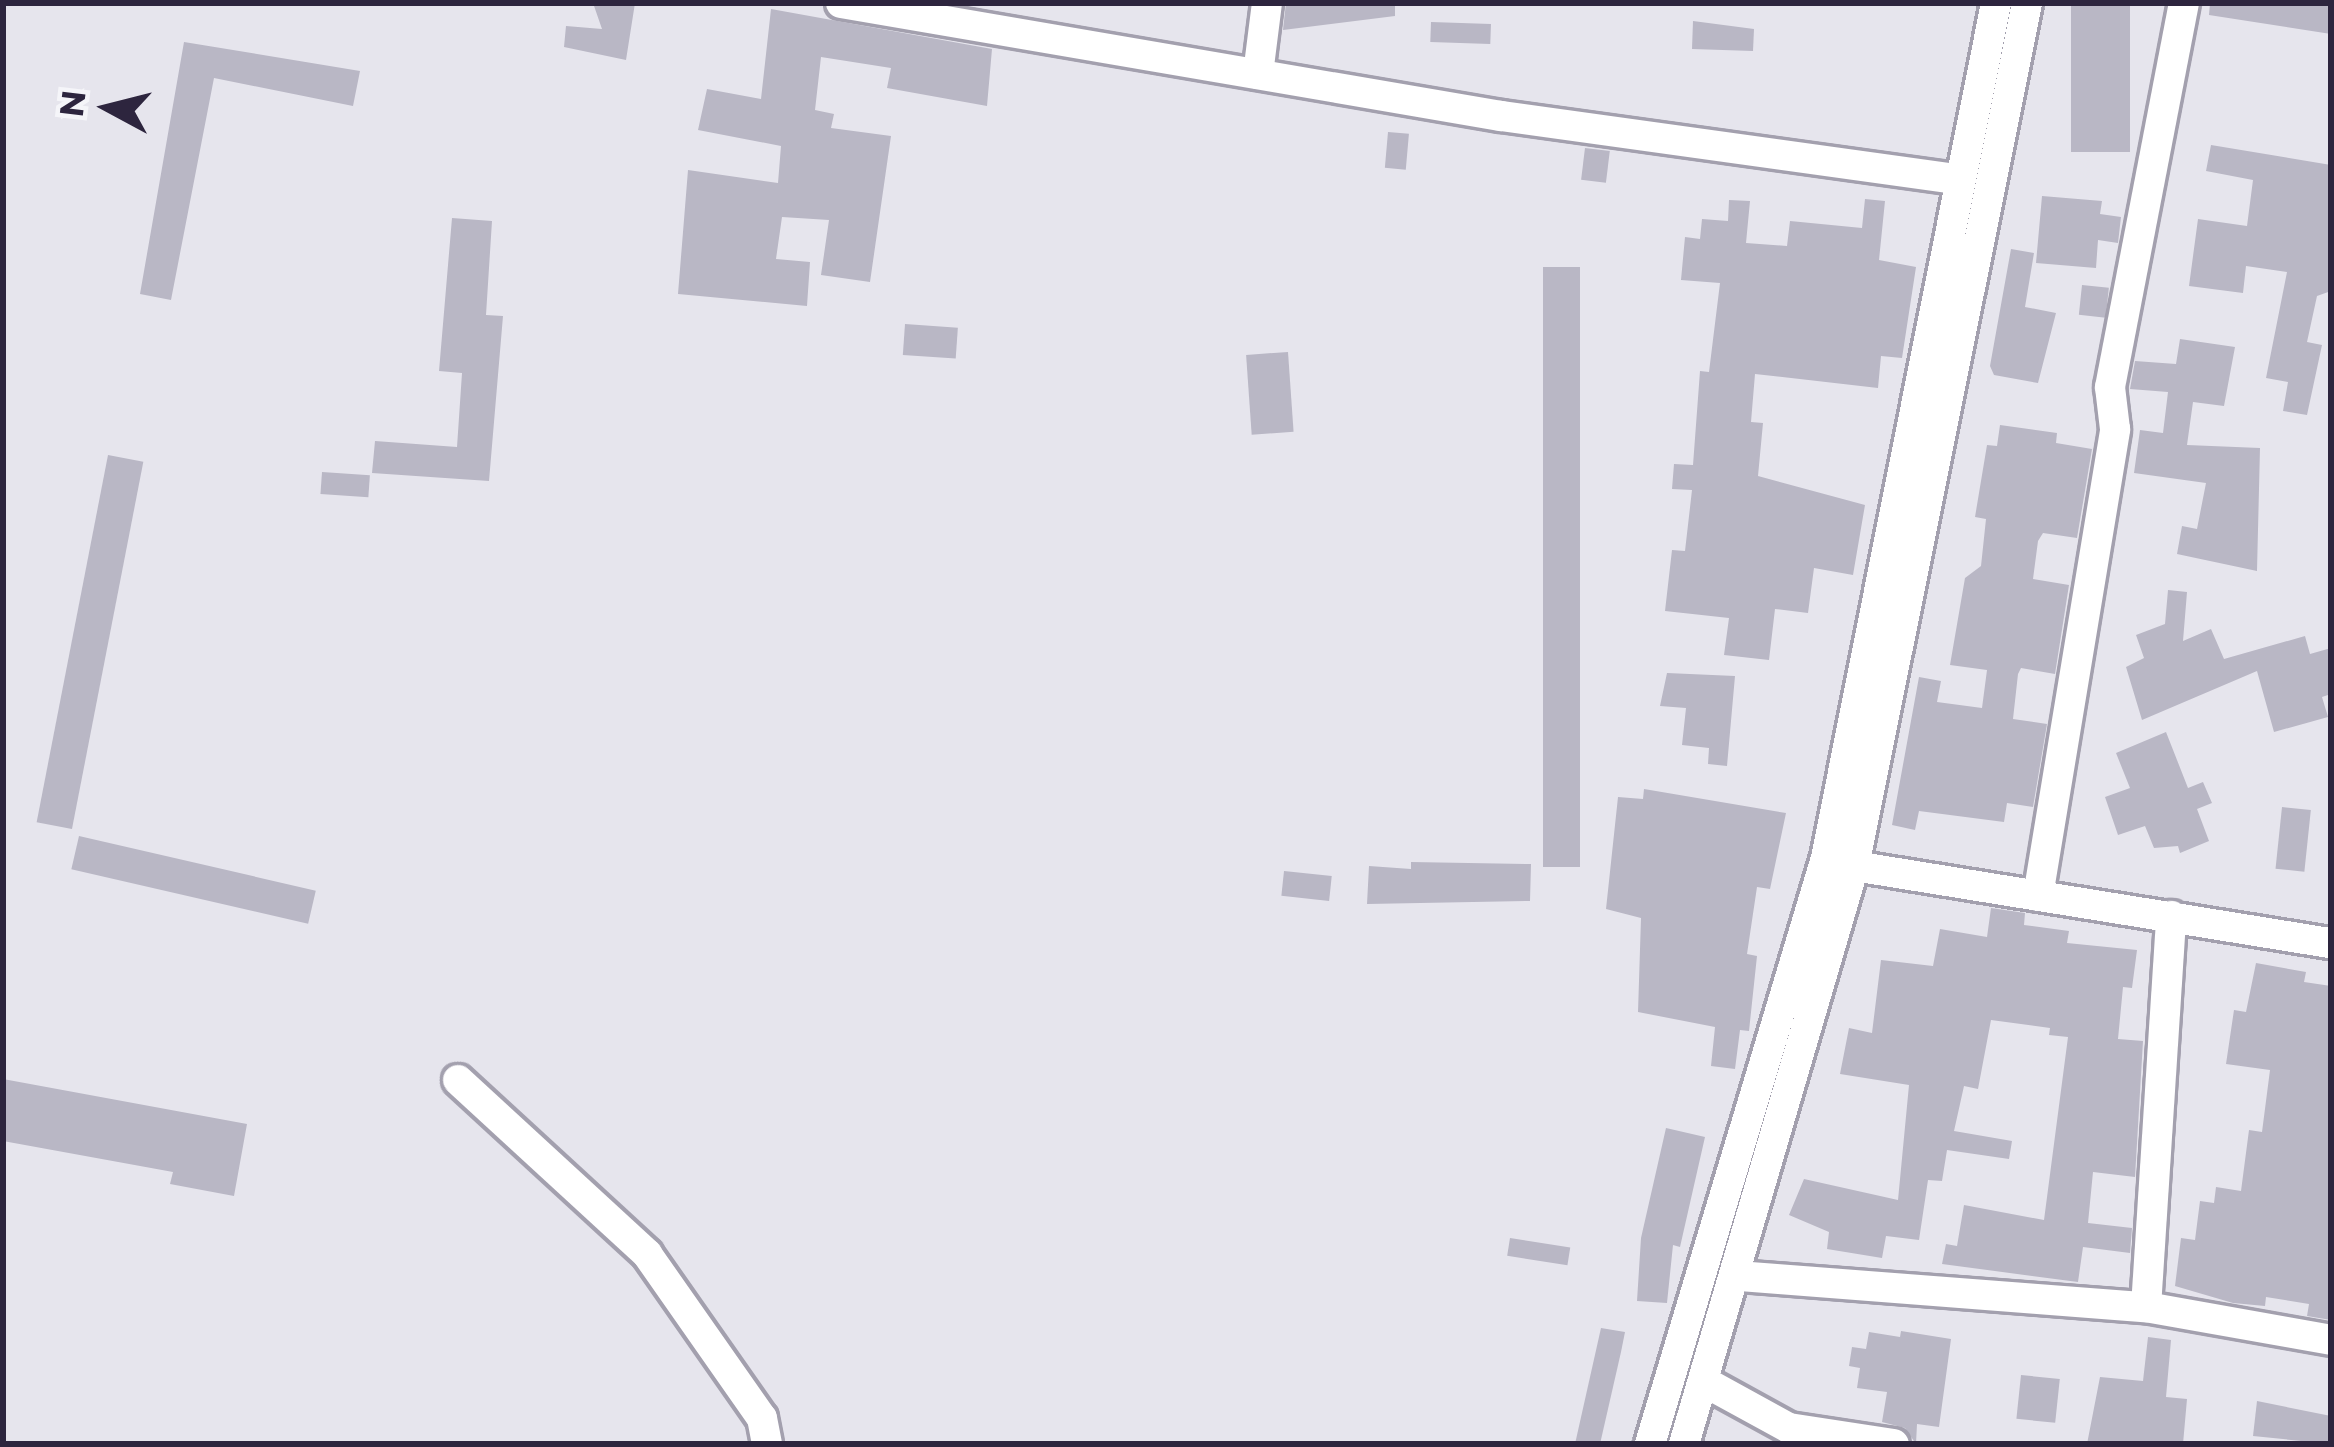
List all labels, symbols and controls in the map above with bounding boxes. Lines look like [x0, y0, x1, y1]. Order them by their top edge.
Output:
north arrow [48, 48, 168, 168]
text: N [51, 88, 94, 119]

